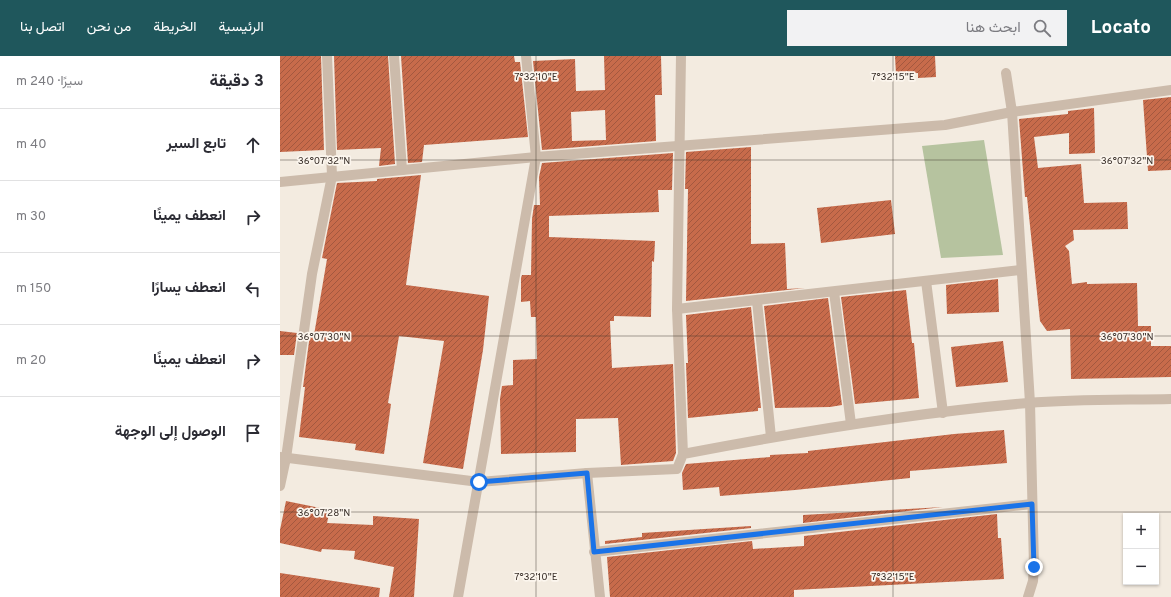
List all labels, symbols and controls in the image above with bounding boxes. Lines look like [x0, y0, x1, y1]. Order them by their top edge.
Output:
search box [787, 10, 1067, 46]
text: Locato [1091, 16, 1151, 40]
icon: search [1031, 17, 1053, 39]
text: اتصل بنا [20, 19, 65, 36]
text: من نحن [87, 19, 131, 36]
text: الخريطة [153, 19, 197, 36]
text: الرئيسية [219, 19, 264, 36]
text: ابحث هنا [966, 19, 1021, 38]
text: 3 دقيقة [209, 71, 264, 93]
text: 7°32'10"E [514, 71, 558, 84]
text: 7°32'15"E [871, 71, 915, 84]
text: سيرًا · 240 m [16, 74, 83, 90]
icon: ahead [242, 134, 264, 156]
text: تابع السير [166, 135, 226, 154]
text: 40 m [16, 137, 47, 153]
text: 36°07'32"N [298, 155, 350, 168]
text: 36°07'32"N [1101, 155, 1153, 168]
icon: right [242, 206, 264, 228]
text: انعطف يمينًا [153, 207, 226, 226]
text: 30 m [16, 209, 46, 225]
icon: left [242, 278, 264, 300]
text: انعطف يسارًا [151, 279, 226, 298]
text: 150 m [16, 281, 51, 297]
text: 36°07'30"N [297, 331, 351, 344]
text: 36°07'30"N [1100, 331, 1154, 344]
icon: right [242, 350, 264, 372]
text: انعطف يمينًا [153, 351, 226, 370]
text: 20 m [16, 353, 46, 369]
icon: arrive [242, 422, 264, 444]
text: الوصول إلى الوجهة [115, 423, 226, 442]
route start [470, 473, 488, 491]
text: 36°07'28"N [298, 507, 350, 520]
map controls [1123, 513, 1159, 585]
button: + [1123, 513, 1159, 549]
button: − [1123, 549, 1159, 585]
route end [1025, 558, 1043, 576]
text: 7°32'10"E [514, 571, 558, 584]
text: 7°32'15"E [871, 571, 915, 584]

